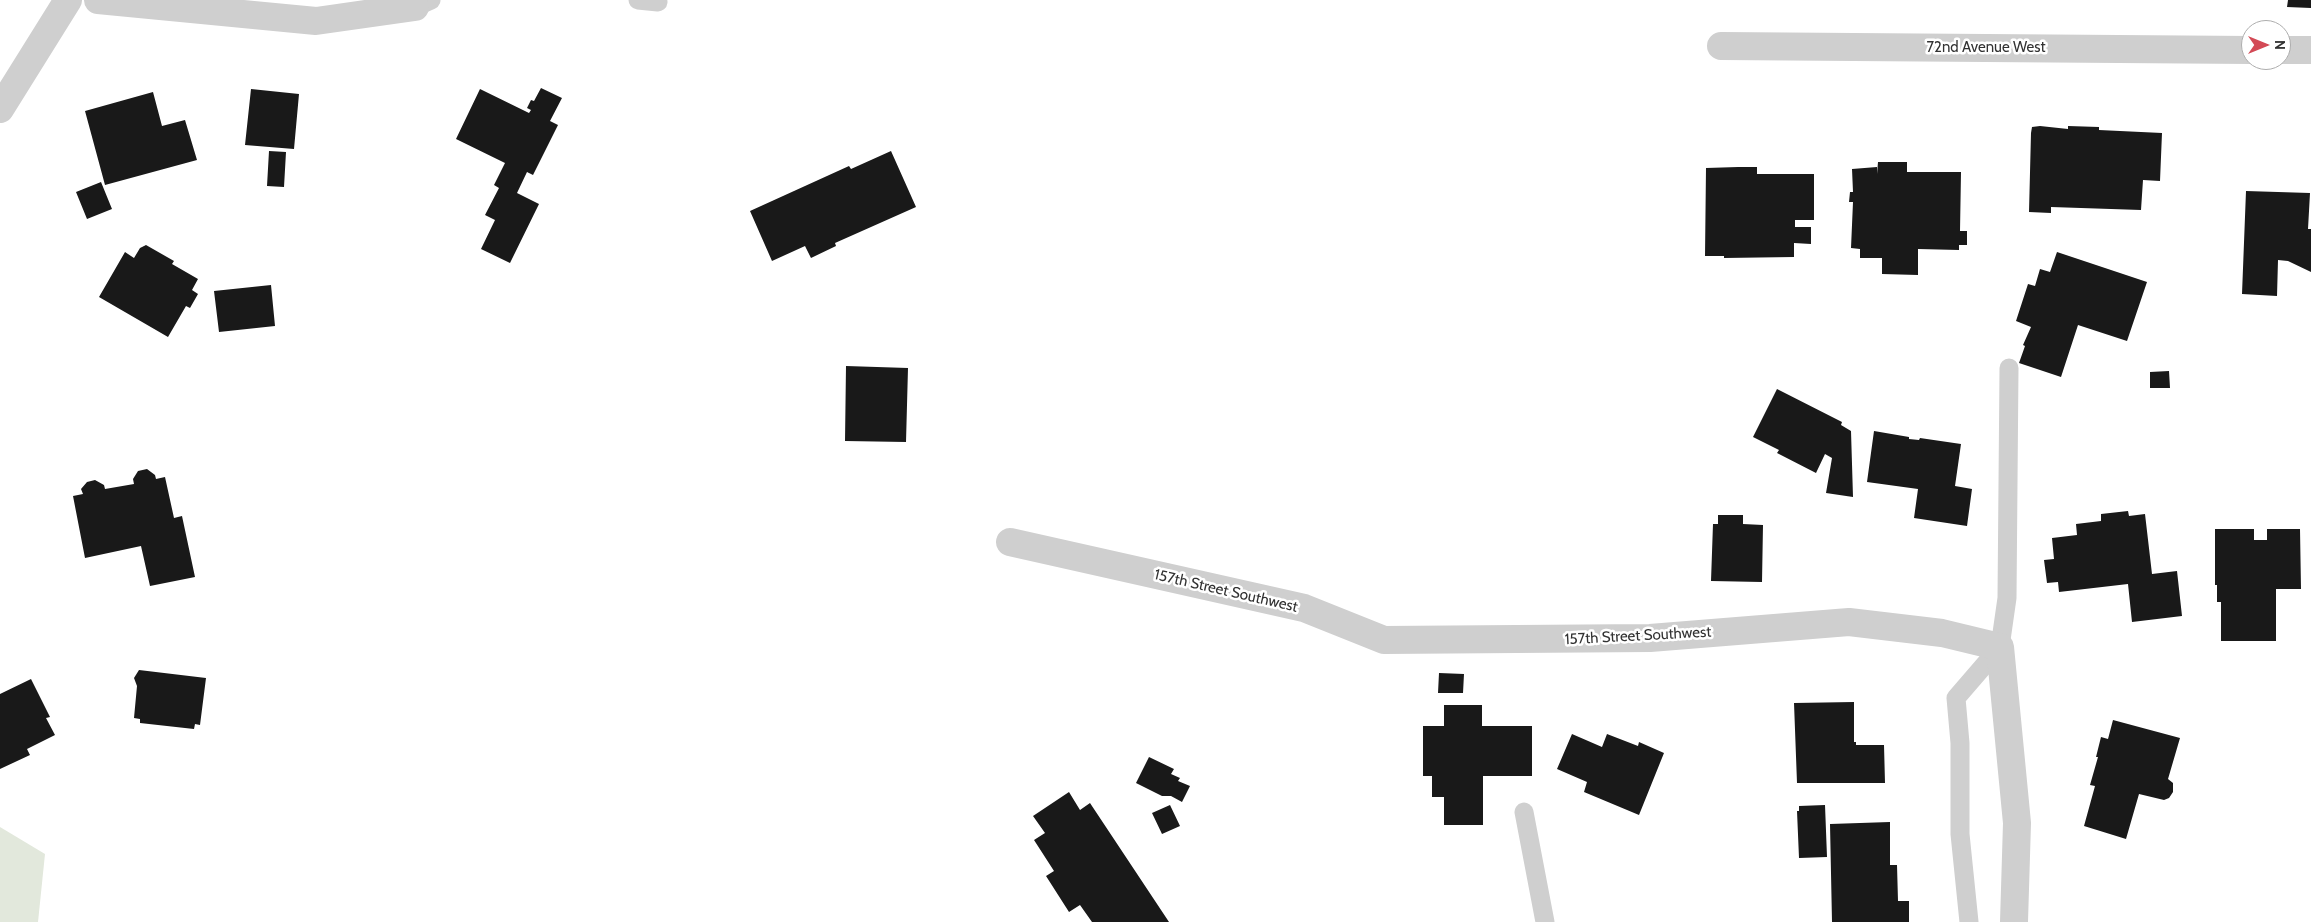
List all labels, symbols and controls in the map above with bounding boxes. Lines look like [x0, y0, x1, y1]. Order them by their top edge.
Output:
north arrow [2241, 20, 2291, 70]
street label: 72nd Avenue West [1927, 39, 2045, 57]
text: N [2271, 40, 2289, 50]
street label: 157th Street Southwest [1152, 566, 1300, 616]
street label: 157th Street Southwest [1564, 623, 1712, 649]

